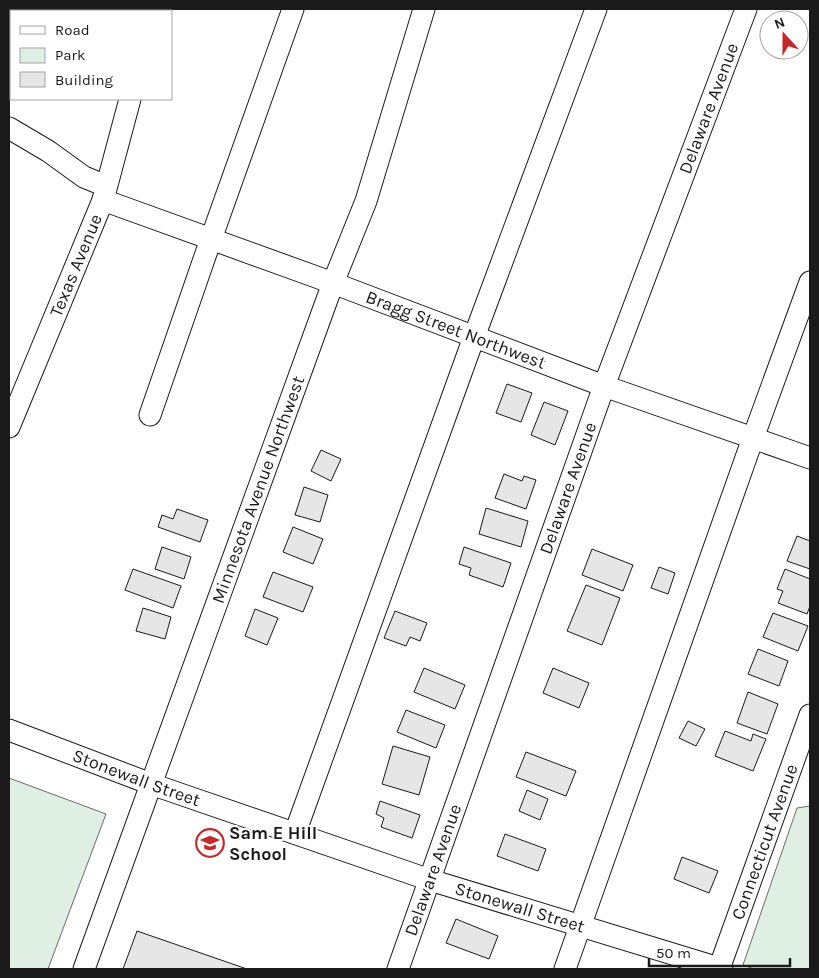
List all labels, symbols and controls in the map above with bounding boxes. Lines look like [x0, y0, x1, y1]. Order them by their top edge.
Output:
legend [10, 10, 172, 100]
north arrow [759, 10, 809, 60]
text: N [772, 14, 787, 33]
text: Road [55, 21, 90, 39]
street label: Delaware Avenue [674, 40, 743, 177]
text: Park [55, 46, 85, 64]
text: Building [55, 71, 113, 89]
street label: Texas Avenue [45, 211, 107, 320]
street label: Bragg Street Northwest [363, 286, 549, 374]
street label: Minnesota Avenue Northwest [207, 373, 309, 606]
street label: Delaware Avenue [534, 419, 601, 557]
street label: Stonewall Street [69, 744, 203, 811]
street label: Connecticut Avenue [727, 761, 803, 923]
street label: Delaware Avenue [400, 801, 466, 939]
place label: Sam E Hill School [229, 822, 317, 865]
school or university icon: Sam E Hill School [195, 828, 225, 858]
street label: Stonewall Street [452, 877, 588, 938]
scale bar [649, 936, 790, 968]
text: 50 m [656, 944, 691, 962]

